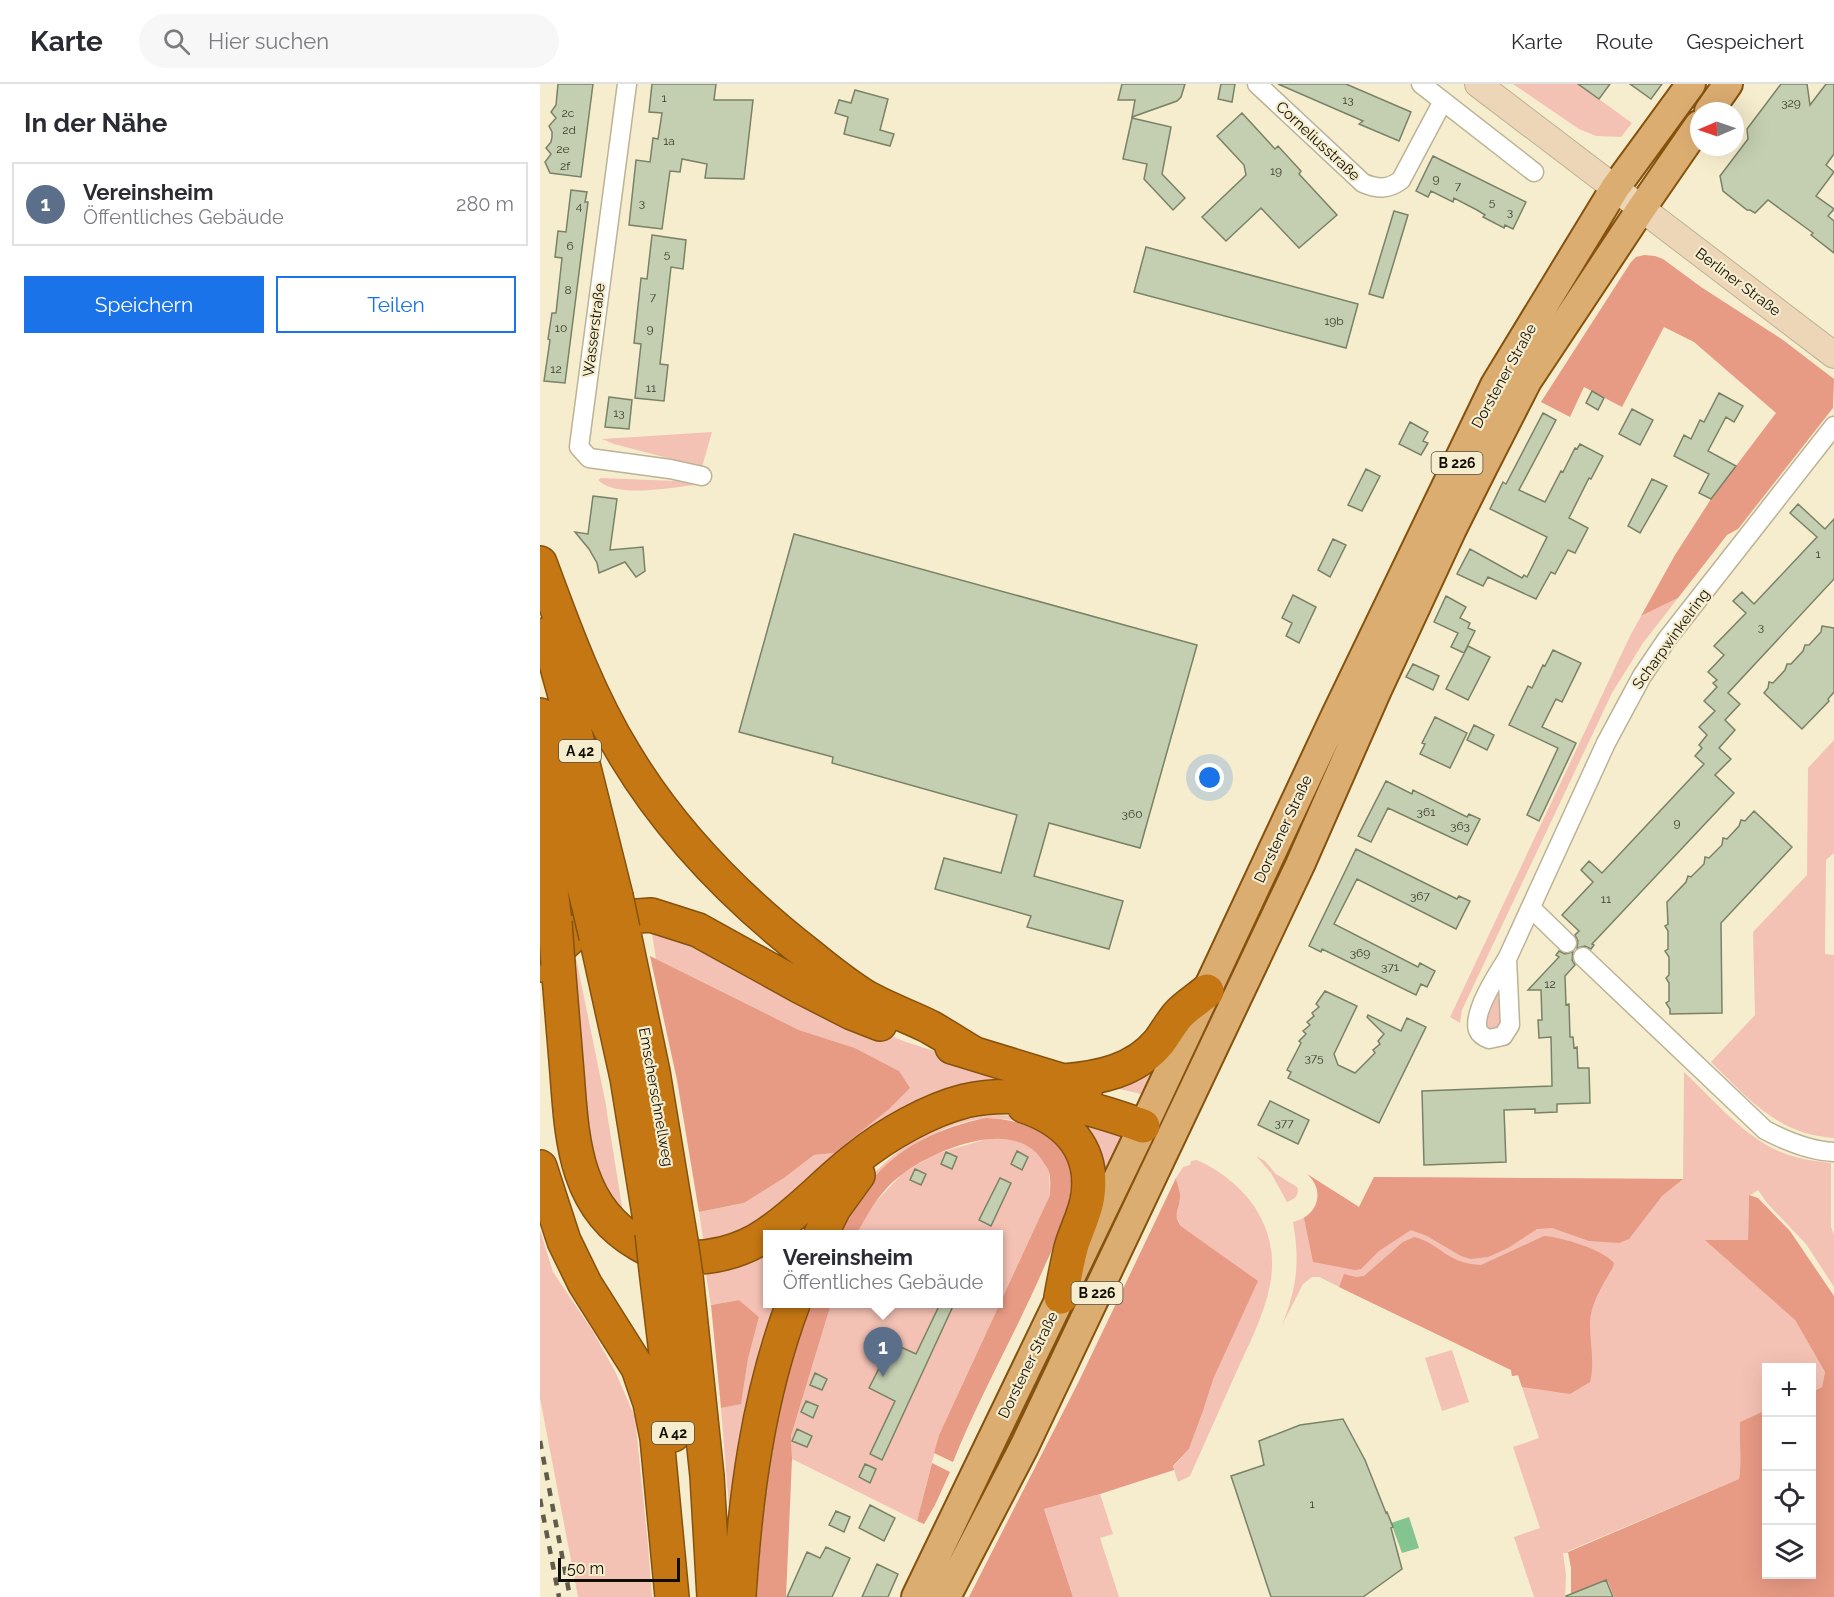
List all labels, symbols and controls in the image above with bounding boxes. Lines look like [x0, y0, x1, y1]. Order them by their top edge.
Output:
search box [139, 14, 559, 68]
text: Karte [30, 25, 103, 58]
icon: search [160, 25, 193, 58]
text: Hier suchen [208, 28, 329, 54]
text: Karte [1511, 29, 1563, 54]
text: Route [1596, 29, 1653, 54]
text: Gespeichert [1686, 29, 1804, 54]
house number: 1 [661, 91, 667, 105]
house number: 13 [1342, 93, 1354, 107]
house number: 329 [1781, 96, 1801, 110]
street label: Corneliusstraße [1272, 97, 1364, 185]
north arrow [1690, 102, 1744, 156]
house number: 2c [562, 106, 575, 120]
text: In der Nähe [24, 108, 167, 138]
house number: 2d [562, 123, 576, 137]
house number: 1a [663, 134, 675, 148]
house number: 2e [556, 142, 570, 156]
house number: 2f [560, 159, 571, 173]
house number: 19 [1270, 164, 1282, 178]
house number: 9 [1432, 172, 1440, 186]
text: Vereinsheim [83, 179, 213, 205]
house number: 7 [1455, 179, 1462, 193]
text: 1 [41, 192, 50, 216]
text: 280 m [456, 192, 514, 216]
house number: 5 [1489, 195, 1496, 209]
house number: 3 [639, 196, 645, 210]
house number: 4 [576, 199, 583, 213]
text: Öffentliches Gebäude [83, 205, 284, 229]
house number: 3 [1507, 205, 1513, 219]
house number: 6 [566, 239, 574, 253]
street label: Berliner Straße [1692, 244, 1784, 320]
house number: 5 [664, 247, 671, 261]
button: Speichern [24, 276, 264, 333]
button: Teilen [276, 276, 516, 333]
street label: Wasserstraße [579, 282, 609, 378]
house number: 8 [564, 283, 572, 297]
house number: 7 [650, 290, 657, 304]
house number: 19b [1324, 314, 1344, 328]
street label: Dorstener Straße [1468, 320, 1540, 431]
house number: 10 [555, 321, 567, 335]
house number: 9 [646, 322, 654, 336]
house number: 12 [550, 362, 562, 376]
house number: 11 [646, 381, 656, 395]
house number: 13 [613, 406, 625, 420]
road number: B 226 [1432, 452, 1482, 474]
house number: 1 [1815, 547, 1821, 561]
street label: Scharpwinkelring [1629, 585, 1713, 693]
house number: 3 [1758, 620, 1764, 634]
road number: A 42 [559, 740, 601, 762]
your location [1195, 763, 1224, 792]
street label: Dorstener Straße [1250, 772, 1316, 886]
house number: 361 [1417, 805, 1435, 819]
house number: 360 [1122, 807, 1143, 821]
house number: 9 [1673, 816, 1681, 830]
house number: 363 [1450, 819, 1470, 833]
house number: 367 [1410, 889, 1431, 903]
house number: 11 [1601, 892, 1611, 906]
house number: 369 [1350, 946, 1370, 960]
house number: 371 [1381, 960, 1399, 974]
house number: 12 [1544, 977, 1556, 991]
street label: Emscherschnellweg [635, 1026, 677, 1168]
house number: 375 [1304, 1051, 1324, 1065]
house number: 377 [1274, 1116, 1294, 1130]
popup [763, 1230, 1003, 1308]
text: Vereinsheim [783, 1244, 913, 1270]
text: Öffentliches Gebäude [783, 1270, 983, 1294]
road number: B 226 [1072, 1282, 1122, 1304]
street label: Dorstener Straße [994, 1308, 1062, 1421]
pin: 1 [864, 1328, 902, 1377]
map controls [1762, 1363, 1816, 1579]
button: + [1762, 1363, 1816, 1417]
button: − [1762, 1417, 1816, 1471]
road number: A 42 [652, 1422, 694, 1444]
button: locate [1762, 1471, 1816, 1525]
house number: 1 [1309, 1497, 1315, 1511]
button: layers [1762, 1525, 1816, 1579]
scale bar [558, 1555, 680, 1582]
text: 50 m [567, 1559, 604, 1578]

